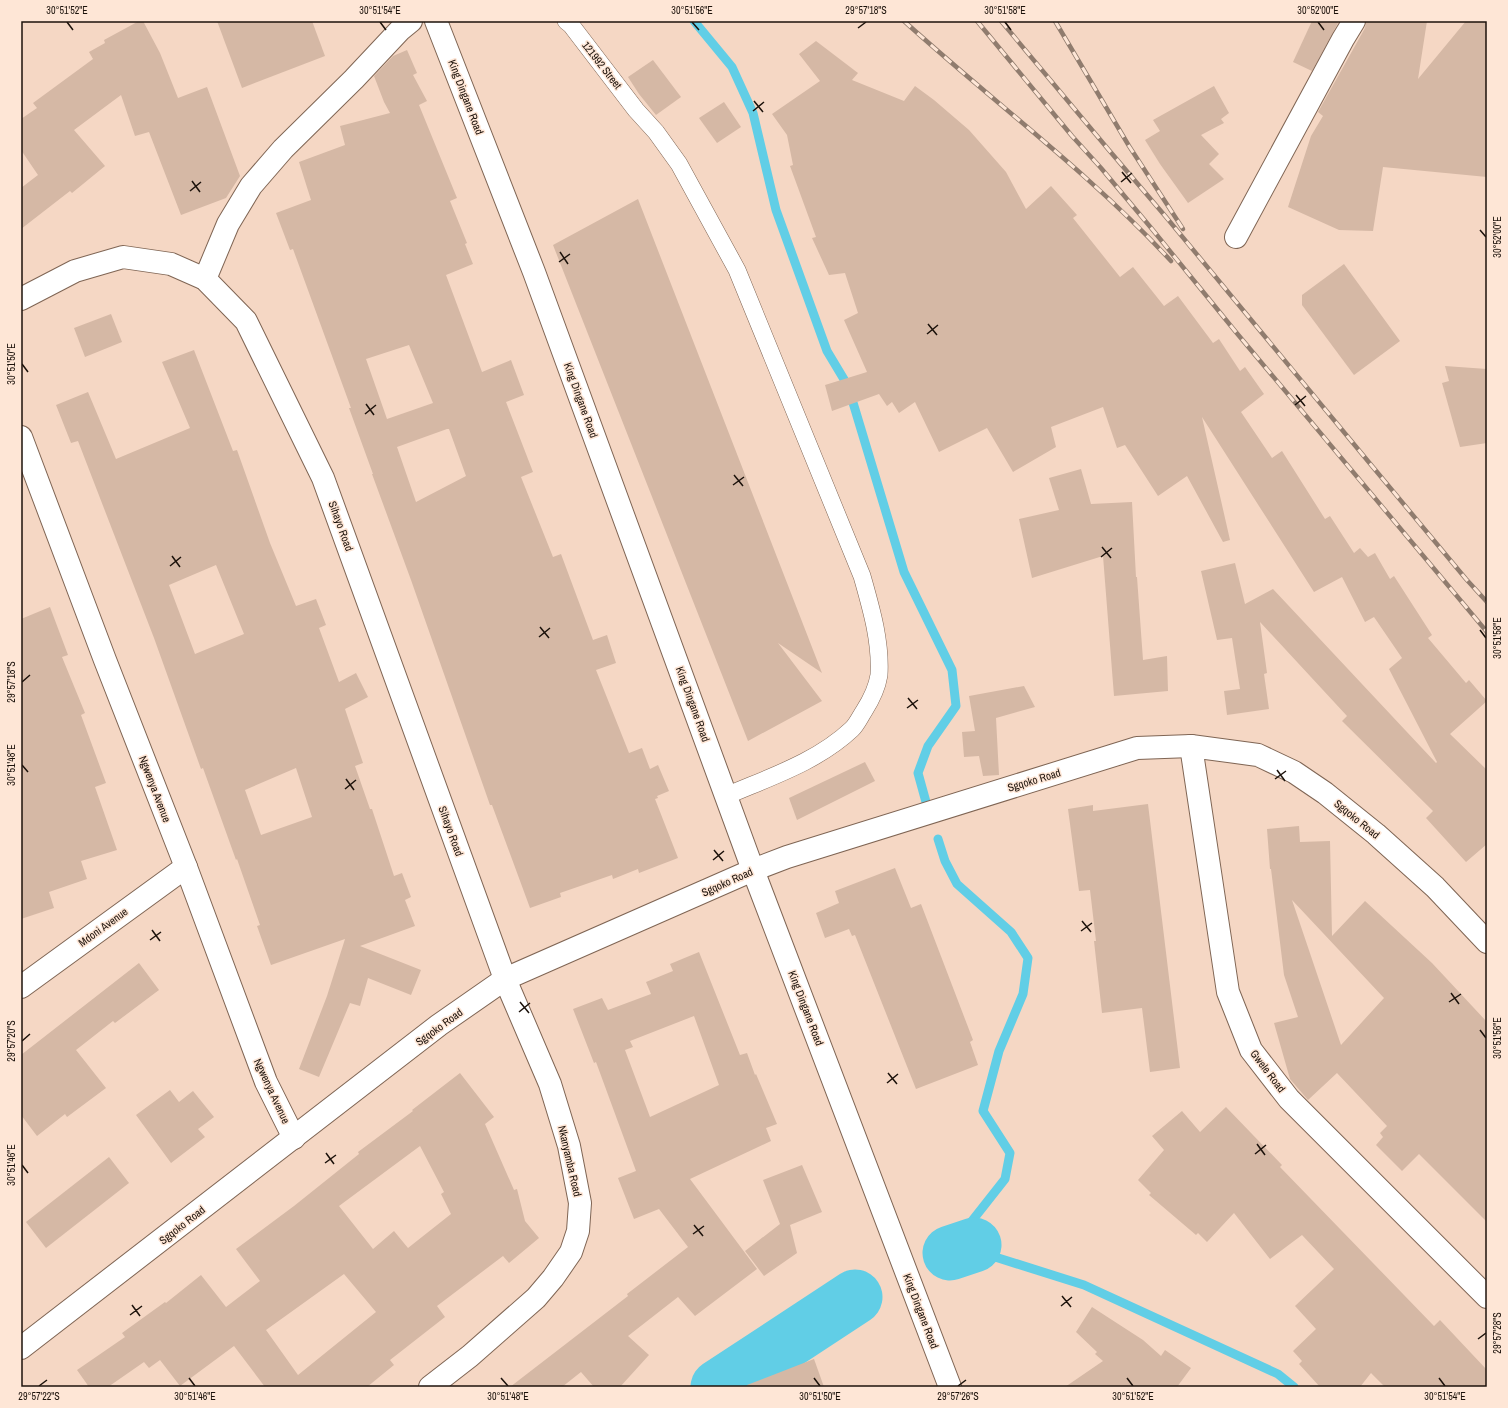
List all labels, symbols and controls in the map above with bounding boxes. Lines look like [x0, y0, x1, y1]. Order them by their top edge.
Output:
text: 30°51'52"E [46, 4, 88, 17]
text: 30°51'54"E [359, 4, 401, 17]
text: 30°51'56"E [671, 4, 713, 17]
text: 29°57'18"S [845, 4, 887, 17]
text: 30°51'58"E [984, 4, 1026, 17]
text: 30°52'00"E [1297, 4, 1339, 17]
street label: 121992 Street [579, 38, 625, 92]
street label: King Dingane Road [445, 58, 487, 136]
text: 30°52'00"E [1491, 216, 1504, 258]
text: 30°51'50"E [5, 343, 18, 385]
street label: King Dingane Road [561, 360, 601, 440]
street label: Sihayo Road [326, 499, 356, 553]
text: 30°51'58"E [1491, 617, 1504, 659]
text: 29°57'18"S [5, 661, 18, 703]
street label: King Dingane Road [673, 664, 713, 744]
text: 30°51'48"E [5, 744, 18, 786]
street label: Ngwenya Avenue [136, 754, 174, 824]
street label: Sgqoko Road [1006, 765, 1062, 795]
street label: Sgqoko Road [1331, 796, 1383, 842]
street label: Sihayo Road [436, 804, 466, 858]
street label: Sgqoko Road [699, 864, 755, 900]
street label: Mdoni Avenue [76, 904, 130, 950]
street label: King Dingane Road [785, 969, 827, 1047]
street label: Sgqoko Road [413, 1005, 465, 1049]
text: 30°51'56"E [1491, 1017, 1504, 1059]
text: 29°57'20"S [5, 1020, 18, 1062]
street label: Gwele Road [1247, 1047, 1289, 1095]
street label: Ngwenya Avenue [251, 1056, 293, 1126]
street label: Nkanyamba Road [555, 1124, 585, 1198]
text: 30°51'46"E [5, 1144, 18, 1186]
street label: Sgqoko Road [156, 1203, 208, 1247]
street label: King Dingane Road [900, 1272, 942, 1350]
text: 29°57'28"S [1491, 1312, 1504, 1354]
text: 29°57'22"S [18, 1390, 60, 1403]
text: 30°51'46"E [174, 1390, 216, 1403]
text: 30°51'48"E [487, 1390, 529, 1403]
text: 30°51'50"E [799, 1390, 841, 1403]
text: 29°57'26"S [937, 1390, 979, 1403]
text: 30°51'52"E [1112, 1390, 1154, 1403]
text: 30°51'54"E [1424, 1390, 1466, 1403]

